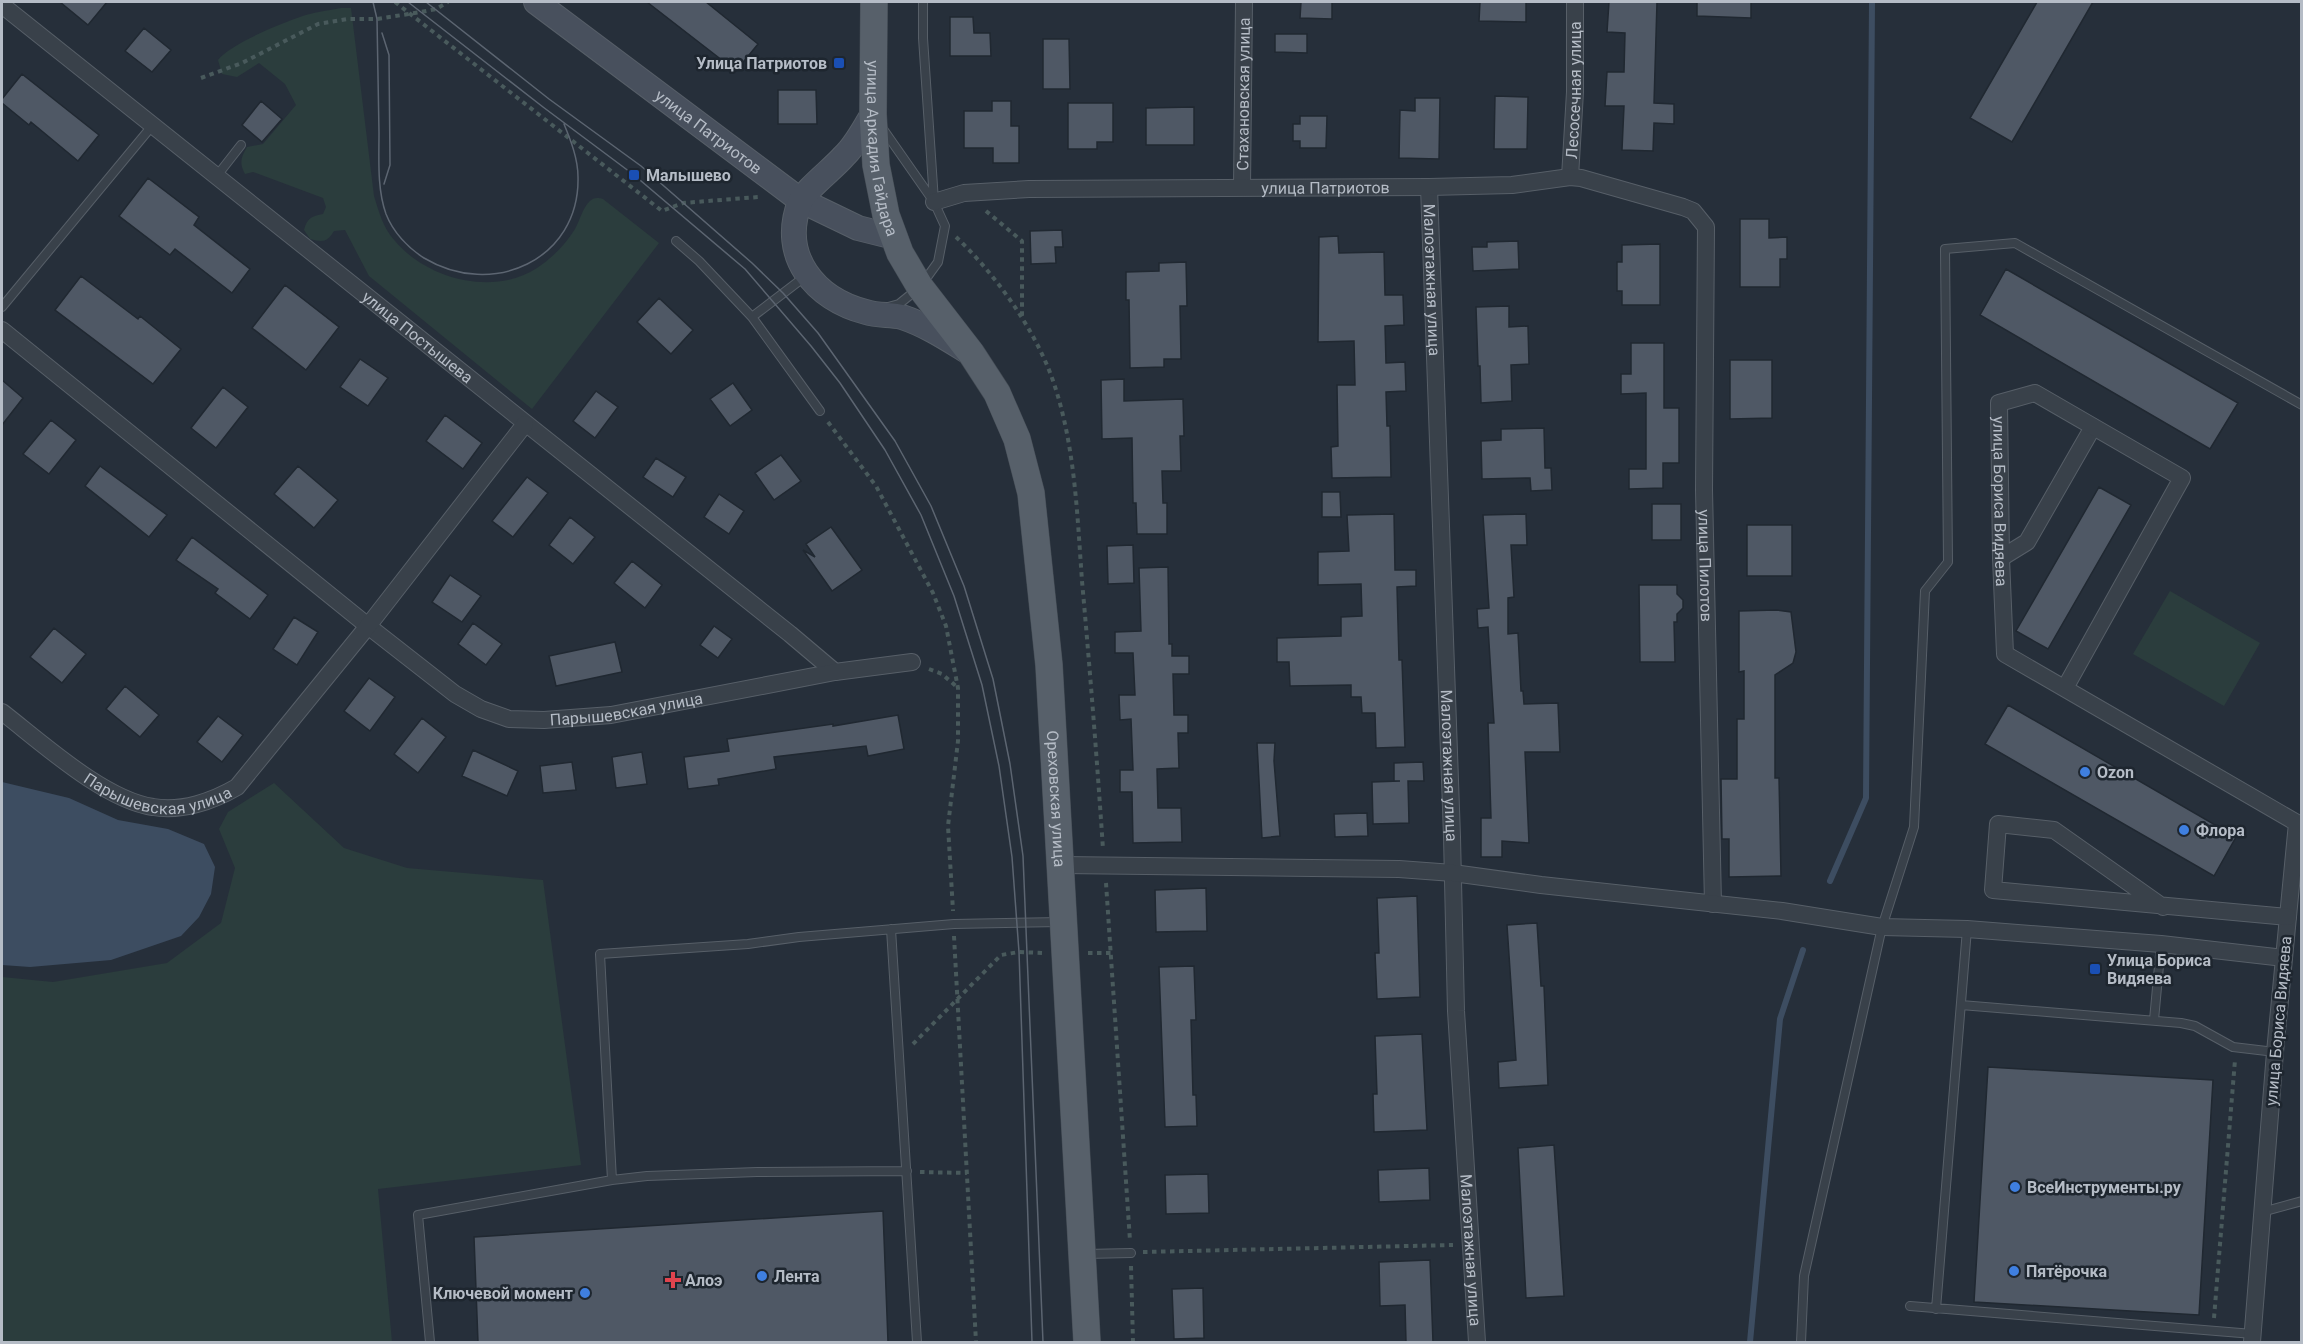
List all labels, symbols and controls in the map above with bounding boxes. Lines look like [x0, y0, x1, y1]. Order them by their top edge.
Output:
street label: Стахановская улица [1233, 17, 1254, 171]
street label: Лесосечная улица [1562, 21, 1585, 159]
place label: Улица Патриотов [696, 54, 827, 73]
marker: Улица Патриотов [832, 56, 846, 70]
street label: улица Аркадия Гайдара [863, 60, 902, 239]
street label: улица Патриотов [651, 86, 766, 178]
place label: Малышево [646, 166, 731, 185]
marker: Малышево [627, 168, 641, 182]
street label: улица Патриотов [1261, 178, 1390, 198]
street label: Малоэтажная улица [1420, 204, 1444, 356]
street label: улица Постышева [358, 287, 477, 387]
street label: улица Бориса Видяева [1989, 416, 2011, 587]
street label: улица Пилотов [1694, 509, 1716, 622]
street label: Парышевская улица [549, 689, 704, 730]
street label: Малоэтажная улица [1437, 689, 1461, 842]
street label: Ореховская улица [1043, 730, 1069, 868]
place label: Ozon [2097, 763, 2134, 782]
marker: Ozon [2078, 765, 2092, 779]
street label: Парышевская улица [80, 769, 235, 818]
place label: Флора [2196, 821, 2245, 840]
marker: Флора [2177, 823, 2191, 837]
street label: улица Бориса Видяева [2262, 935, 2295, 1107]
place label: Улица Бориса Видяева [2107, 951, 2211, 988]
marker: Улица Бориса Видяева [2088, 962, 2102, 976]
street label: Малоэтажная улица [1456, 1174, 1485, 1327]
place label: ВсеИнструменты.ру [2027, 1178, 2182, 1197]
marker: ВсеИнструменты.ру [2008, 1180, 2022, 1194]
place label: Пятёрочка [2026, 1262, 2107, 1281]
marker: Пятёрочка [2007, 1264, 2021, 1278]
place label: Лента [774, 1267, 820, 1286]
marker: Лента [755, 1269, 769, 1283]
place label: Алоэ [685, 1271, 722, 1290]
marker: Алоэ [666, 1273, 680, 1287]
place label: Ключевой момент [433, 1284, 573, 1303]
marker: Ключевой момент [578, 1286, 592, 1300]

